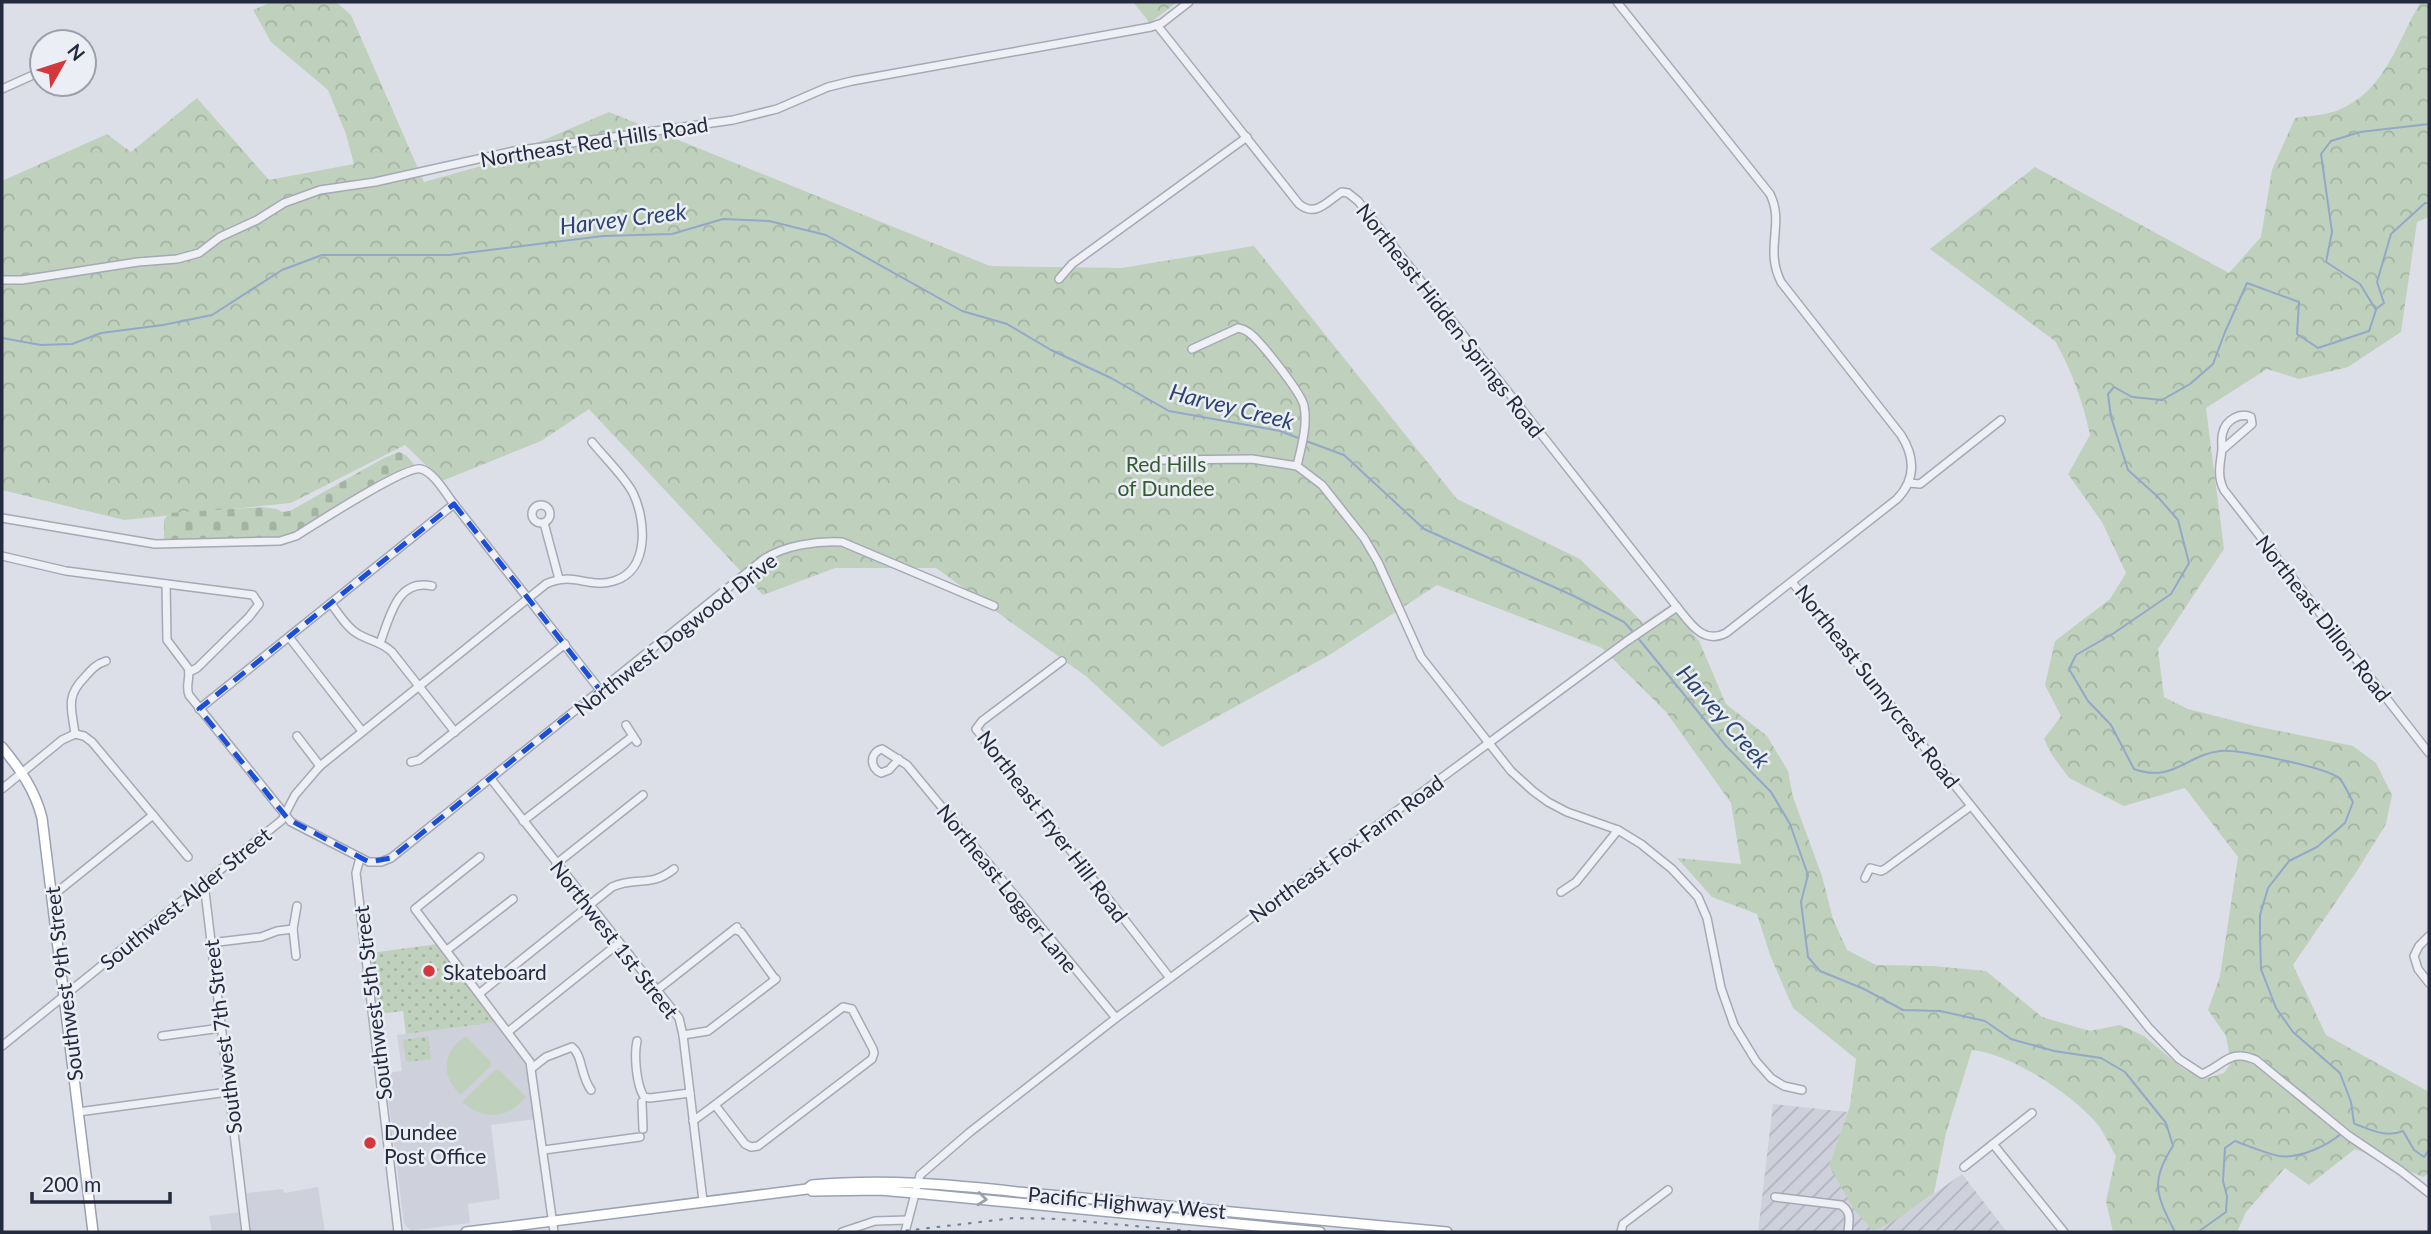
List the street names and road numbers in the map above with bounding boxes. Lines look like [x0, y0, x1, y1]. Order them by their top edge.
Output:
street label: Northeast Red Hills Road [478, 111, 710, 171]
street label: Northeast Hidden Springs Road [1352, 198, 1550, 442]
street label: Northeast Dillon Road [2251, 530, 2397, 706]
street label: Northwest Dogwood Drive [569, 547, 781, 721]
street label: Northeast Sunnycrest Road [1791, 579, 1965, 793]
street label: Northeast Fryer Hill Road [973, 725, 1133, 927]
street label: Northeast Fox Farm Road [1244, 769, 1448, 927]
street label: Northeast Logger Lane [932, 799, 1084, 977]
street label: Southwest Alder Street [94, 821, 276, 975]
street label: Northwest 1st Street [546, 855, 685, 1023]
street label: Southwest 9th Street [39, 885, 87, 1083]
street label: Southwest 5th Street [348, 904, 396, 1102]
street label: Southwest 7th Street [198, 938, 246, 1136]
street label: Pacific Highway West [1027, 1181, 1228, 1223]

